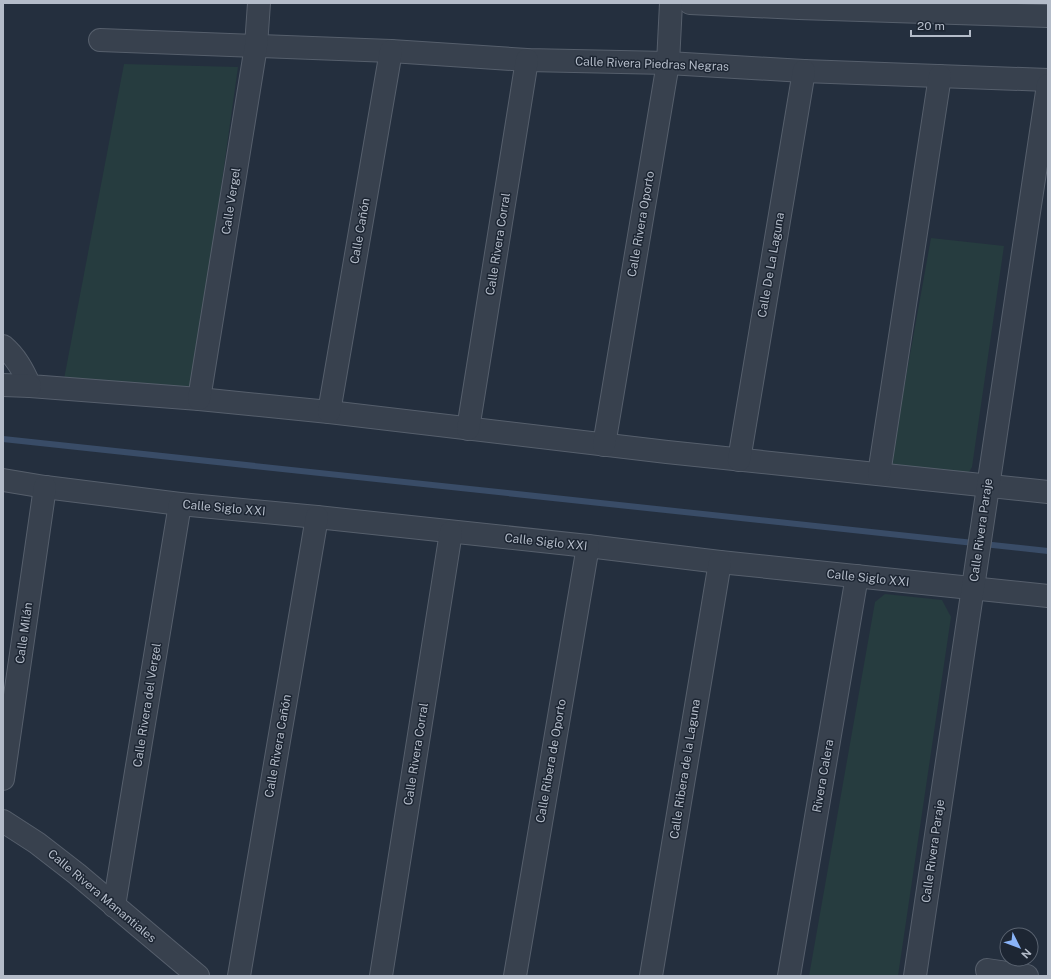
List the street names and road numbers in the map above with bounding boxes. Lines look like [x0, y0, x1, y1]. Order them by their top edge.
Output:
street label: Calle Rivera Piedras Negras [575, 54, 729, 74]
street label: Calle Vergel [219, 166, 243, 235]
street label: Calle Rivera Oporto [625, 170, 657, 278]
street label: Calle Rivera Corral [483, 191, 513, 296]
street label: Calle Cañón [347, 197, 373, 265]
street label: Calle De La Laguna [755, 211, 787, 319]
street label: Calle Rivera Paraje [967, 477, 995, 583]
street label: Calle Siglo XXI [182, 497, 266, 519]
street label: Calle Siglo XXI [504, 531, 588, 553]
street label: Calle Siglo XXI [826, 567, 910, 589]
street label: Calle Milán [13, 601, 35, 665]
street label: Calle Rivera del Vergel [130, 642, 164, 768]
street label: Calle Rivera Cañón [262, 693, 294, 799]
street label: Calle Ribera de Oporto [533, 698, 569, 824]
street label: Calle Ribera de la Laguna [667, 698, 703, 840]
street label: Calle Rivera Corral [401, 701, 431, 806]
street label: Rivera Calera [810, 738, 836, 814]
street label: Calle Rivera Paraje [919, 798, 947, 904]
street label: Calle Rivera Manantiales [45, 847, 159, 945]

